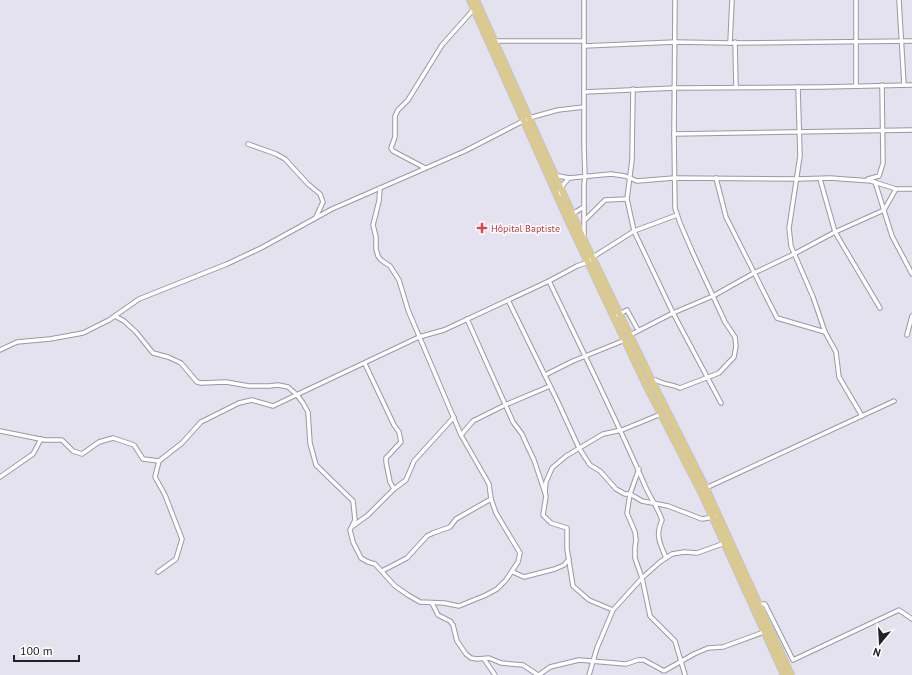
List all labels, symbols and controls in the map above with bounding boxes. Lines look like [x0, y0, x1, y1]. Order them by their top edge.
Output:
marker: Hôpital Baptiste [476, 222, 488, 234]
place label: Hôpital Baptiste [491, 222, 560, 235]
north arrow [860, 623, 900, 663]
scale bar [14, 637, 79, 663]
text: 100 m [20, 643, 53, 658]
text: N [871, 645, 883, 660]

